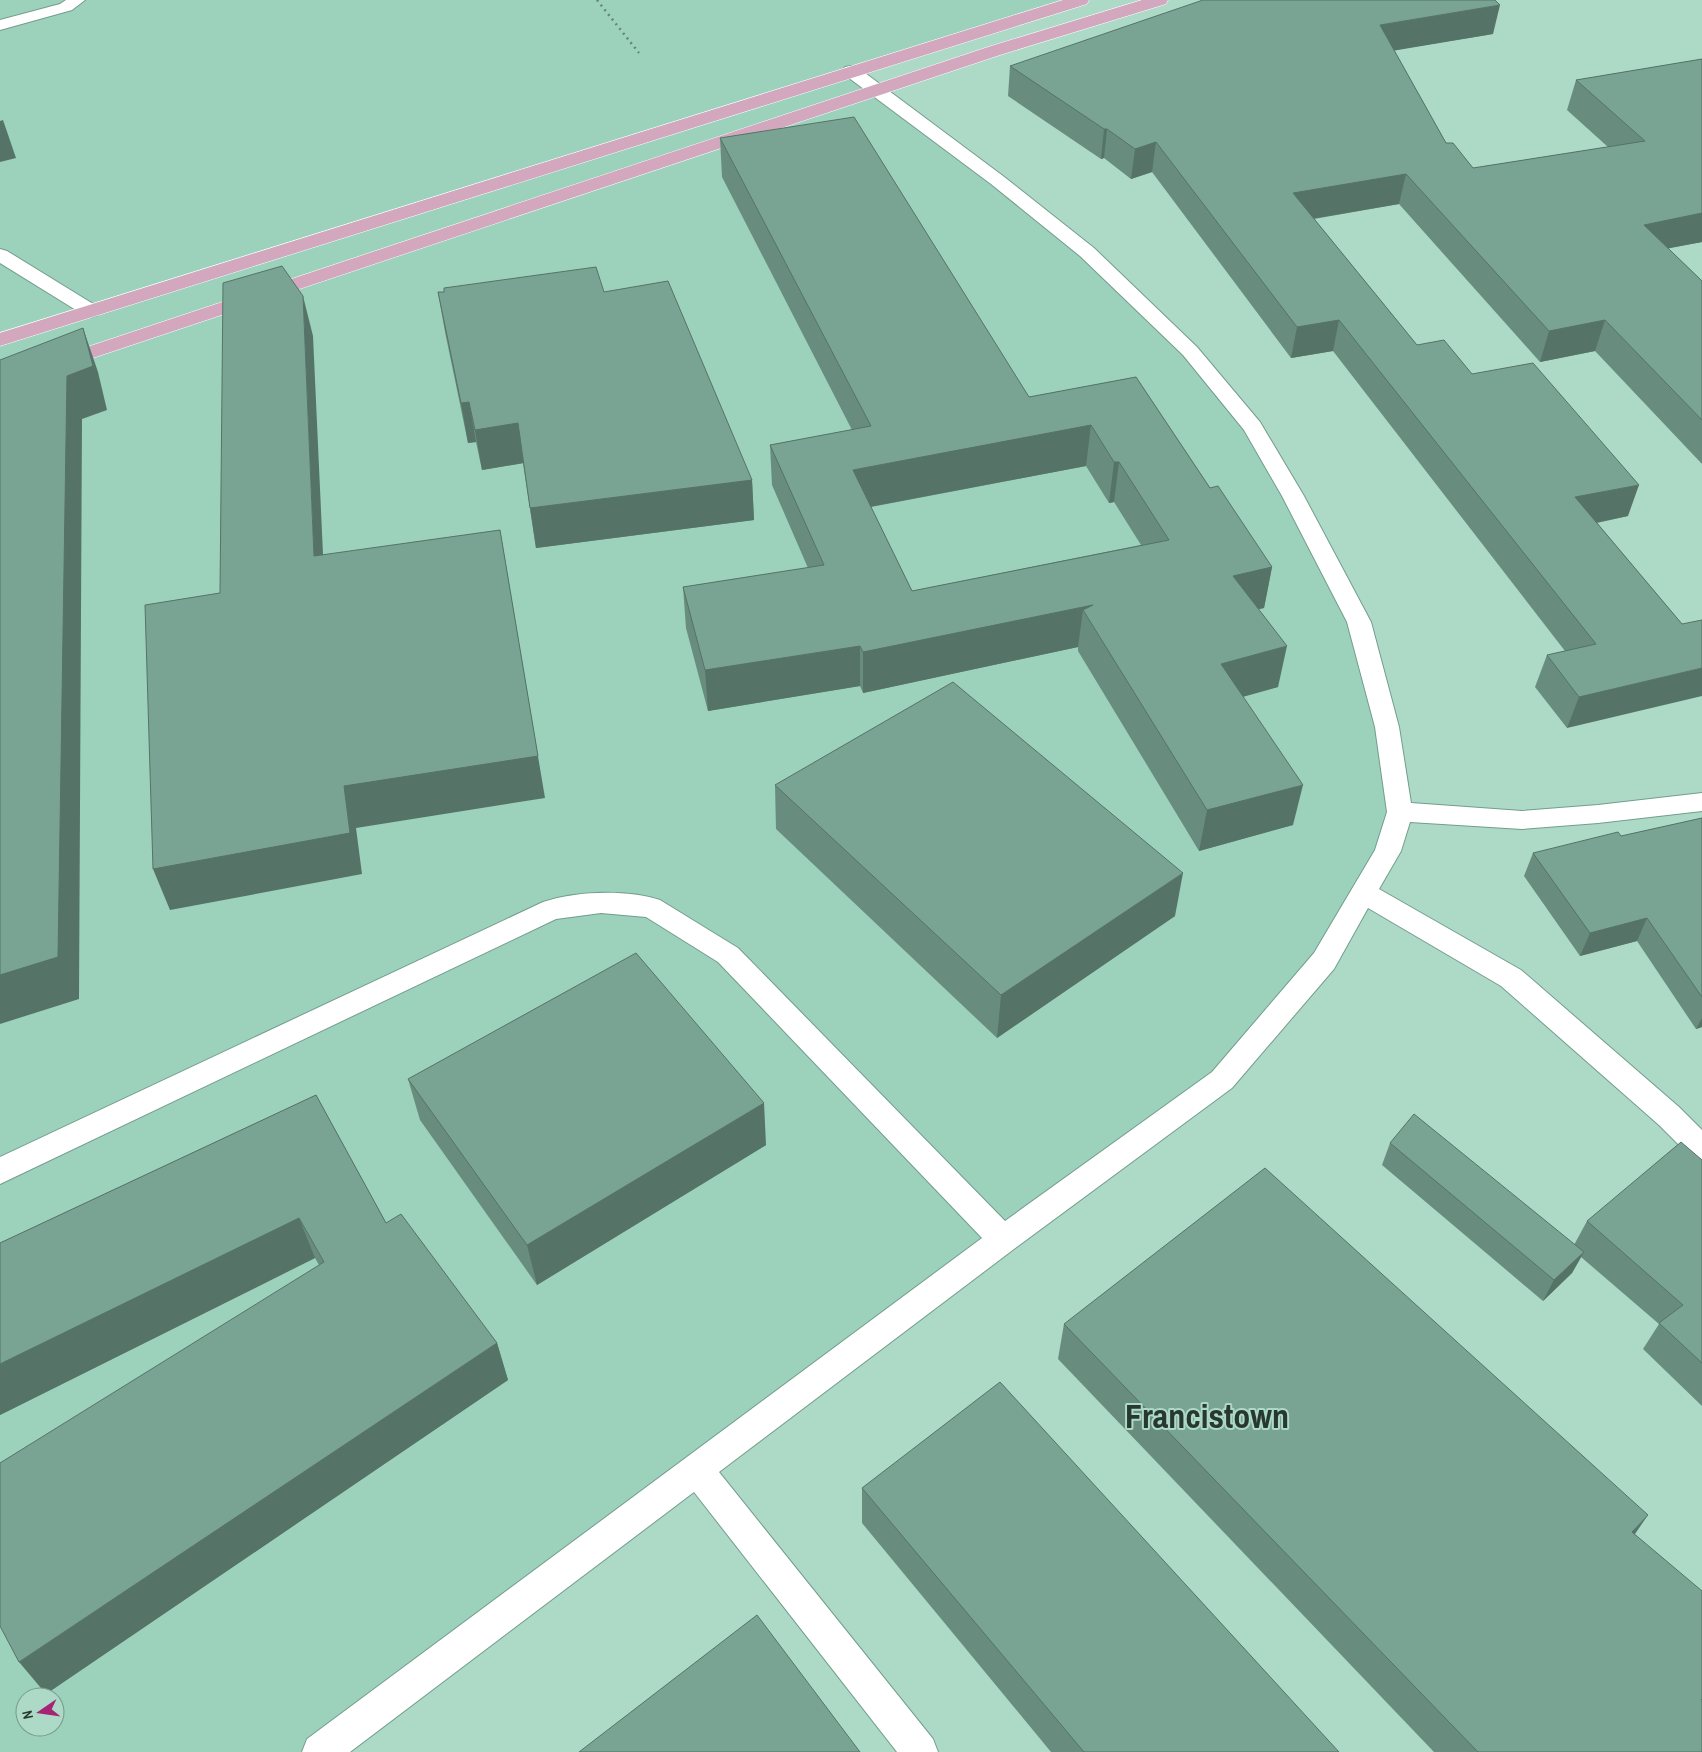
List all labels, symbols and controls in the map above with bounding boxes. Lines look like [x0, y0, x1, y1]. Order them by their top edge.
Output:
district label: Francistown [1125, 1393, 1289, 1439]
north arrow [15, 1687, 65, 1737]
text: N [18, 1709, 37, 1721]

